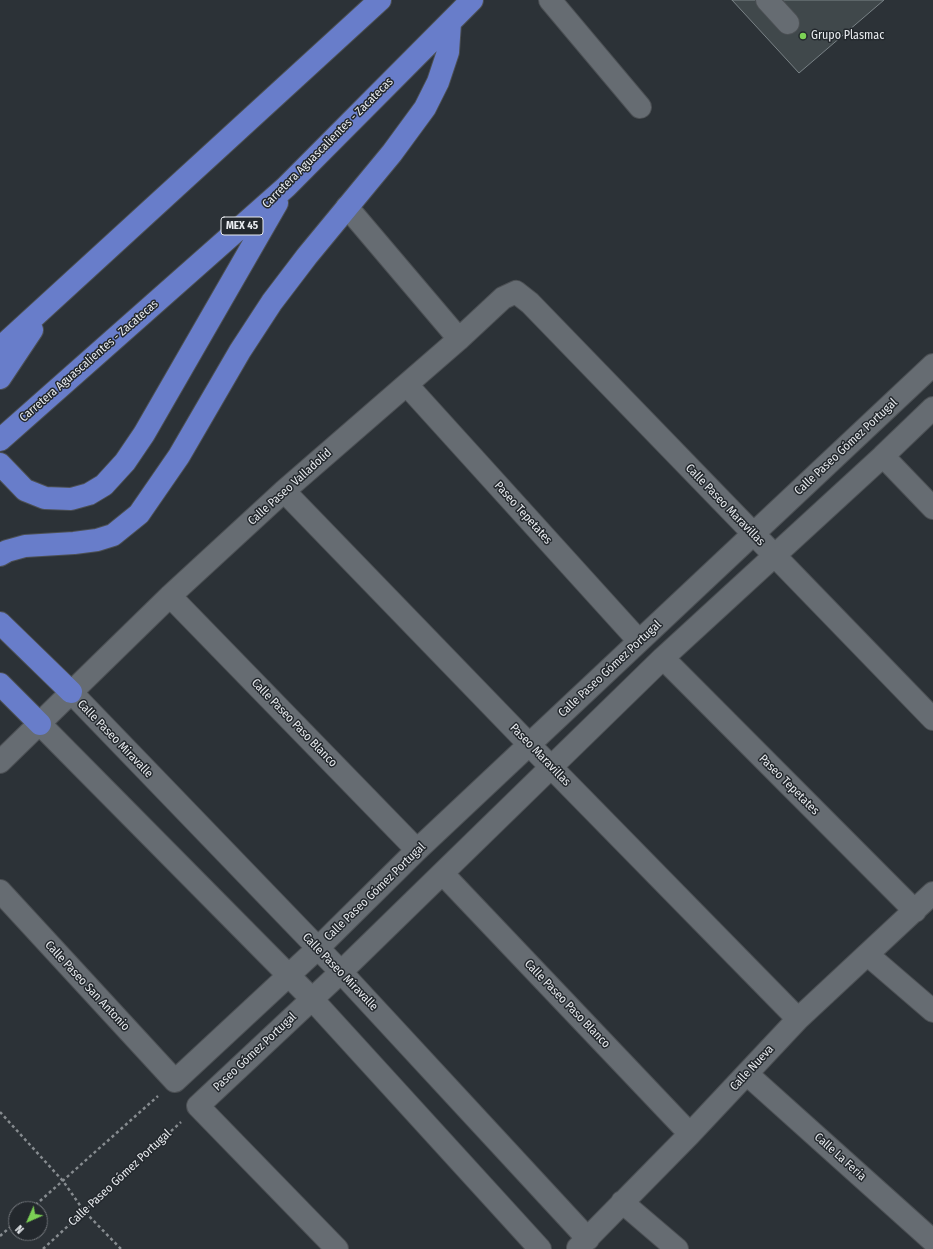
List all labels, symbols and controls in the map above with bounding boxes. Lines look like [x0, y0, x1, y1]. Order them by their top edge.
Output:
place label: Grupo Plasmac [811, 29, 884, 43]
marker: Grupo Plasmac [798, 31, 808, 41]
street label: Carretera Aguascalientes - Zacatecas [260, 75, 396, 211]
road number: MEX 45 [221, 217, 263, 235]
street label: Carretera Aguascalientes - Zacatecas [17, 297, 161, 425]
street label: Calle Paseo Gómez Portugal [792, 396, 900, 498]
street label: Calle Paseo Valladolid [245, 446, 335, 528]
street label: Calle Paseo Maravillas [682, 461, 768, 549]
street label: Paseo Tepetates [491, 479, 555, 547]
street label: Calle Paseo Gómez Portugal [556, 618, 664, 720]
street label: Calle Paseo Paso Blanco [248, 676, 340, 770]
street label: Calle Paseo Miravalle [74, 697, 156, 781]
street label: Paseo Maravillas [507, 721, 573, 789]
street label: Paseo Tepetates [756, 752, 822, 818]
street label: Calle Paseo Gómez Portugal [321, 840, 429, 944]
street label: Calle Paseo Miravalle [299, 930, 381, 1014]
street label: Calle Paseo San Antonio [42, 938, 132, 1034]
street label: Calle Paseo Paso Blanco [521, 957, 613, 1051]
street label: Paseo Gómez Portugal [210, 1010, 300, 1094]
street label: Calle Nueva [727, 1042, 777, 1094]
street label: Calle Paseo Gómez Portugal [66, 1127, 174, 1229]
street label: Calle La Feria [811, 1130, 869, 1184]
north arrow [8, 1201, 48, 1241]
text: N [13, 1222, 27, 1236]

